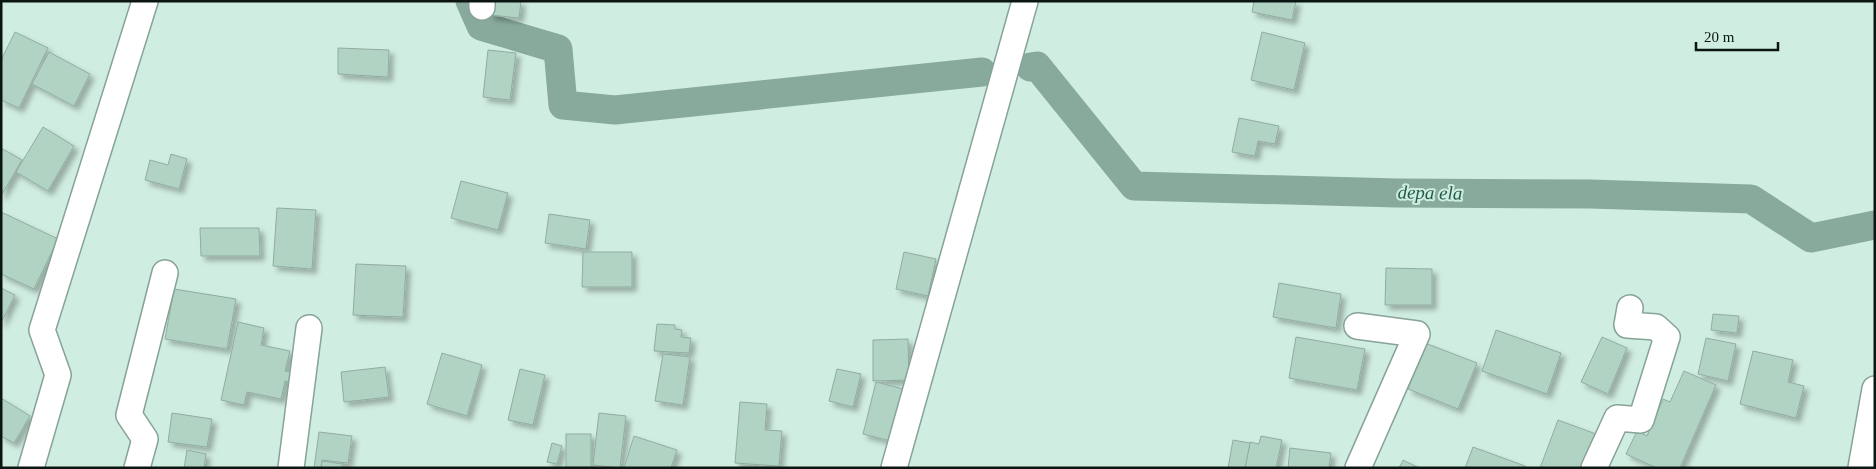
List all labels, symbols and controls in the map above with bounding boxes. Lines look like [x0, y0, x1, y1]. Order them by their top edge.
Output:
scale bar [1696, 20, 1778, 52]
text: 20 m [1704, 29, 1735, 45]
water label: depa ela [1397, 181, 1463, 204]

